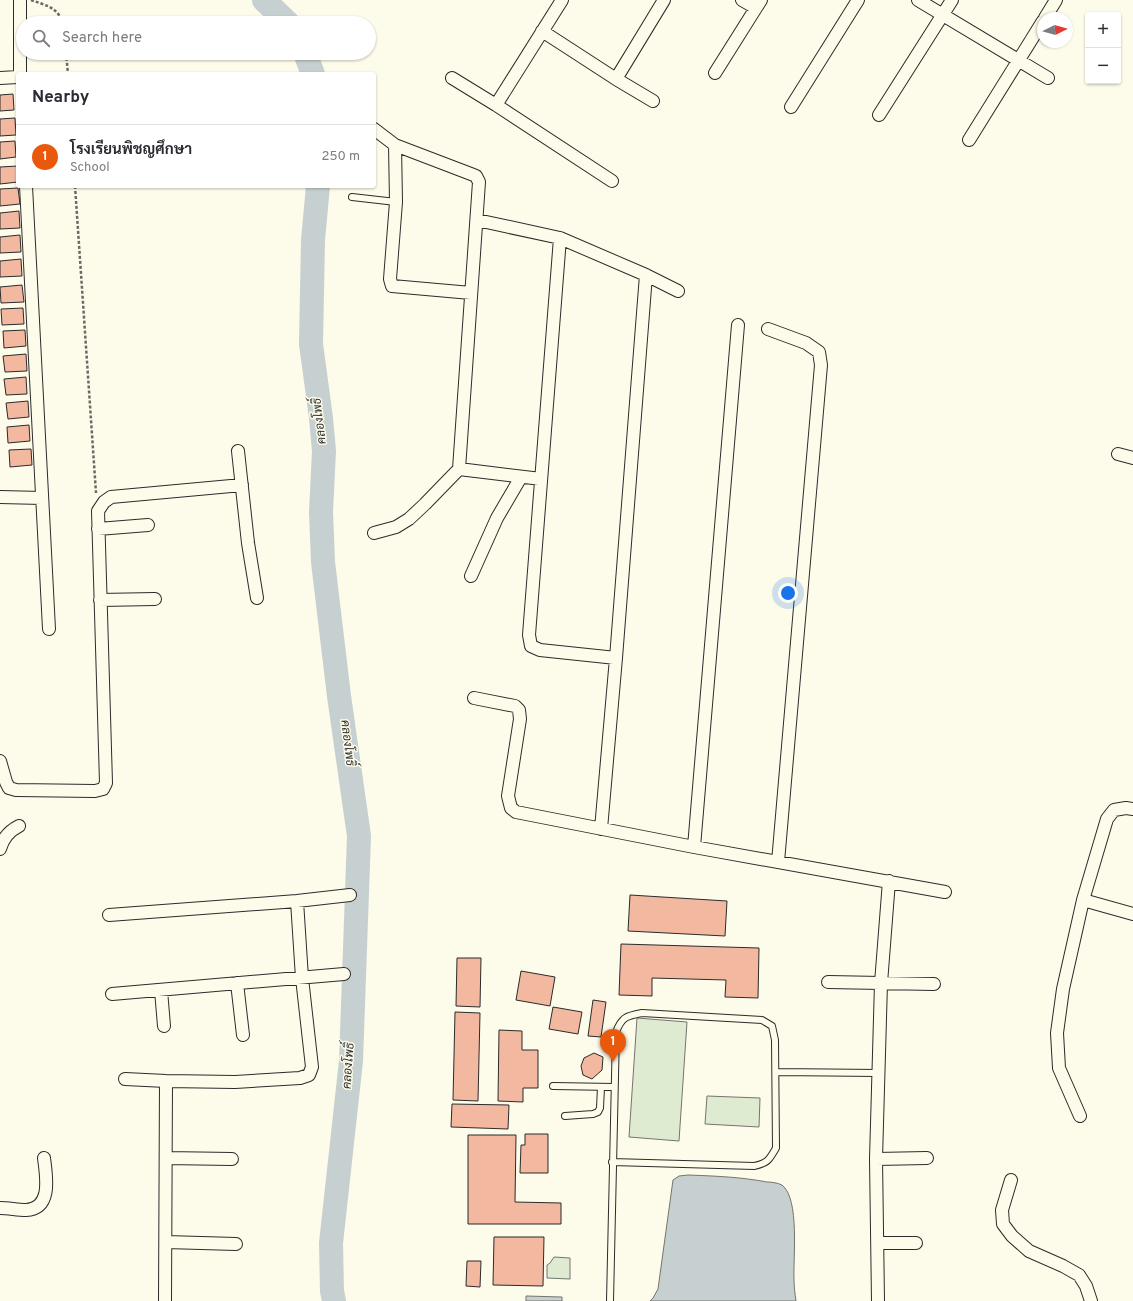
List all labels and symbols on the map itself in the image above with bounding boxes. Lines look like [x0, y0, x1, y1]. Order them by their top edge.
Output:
north arrow [1037, 12, 1073, 48]
water label: คลองโพธิ์ [304, 394, 331, 446]
your location [778, 583, 798, 603]
water label: คลองโพธิ์ [336, 718, 363, 770]
pin: 1 [600, 1029, 626, 1062]
water label: คลองโพธิ์ [335, 1039, 359, 1090]

